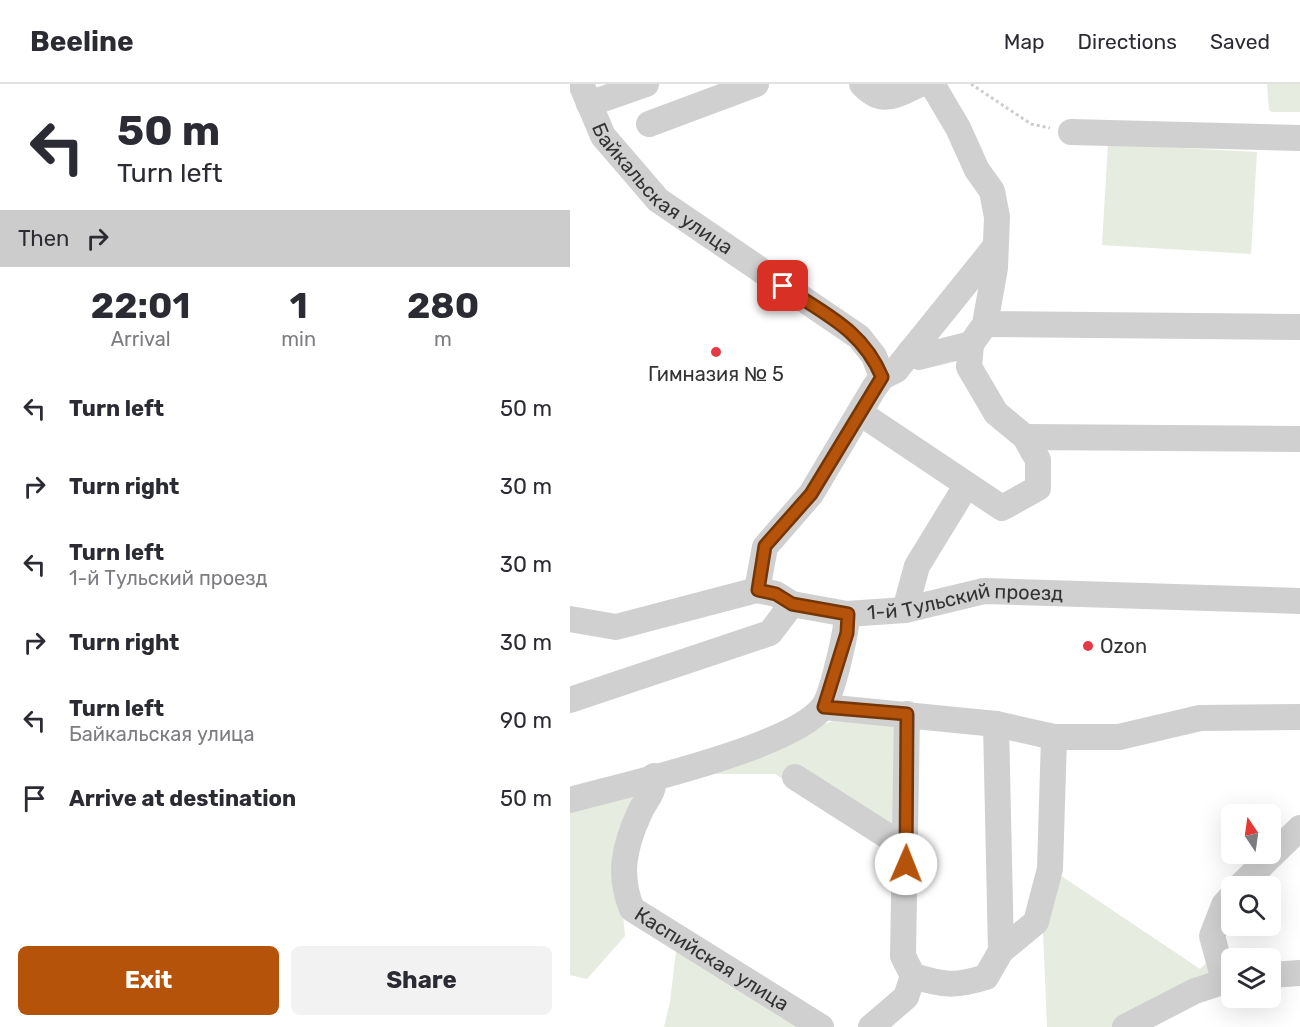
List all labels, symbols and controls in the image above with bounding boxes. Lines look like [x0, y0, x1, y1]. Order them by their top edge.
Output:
text: Beeline [30, 25, 134, 58]
text: Map [1004, 29, 1045, 54]
text: Directions [1078, 29, 1177, 54]
text: Saved [1210, 29, 1270, 54]
text: 50 m [117, 106, 220, 156]
icon: left [18, 108, 96, 186]
street label: Байкальская улица [587, 119, 737, 259]
text: Turn left [117, 157, 222, 189]
icon: right [81, 222, 114, 255]
text: Then [18, 225, 69, 252]
pin [757, 260, 808, 311]
icon: arrive [766, 269, 799, 302]
text: 22:01 [91, 284, 191, 327]
text: 1 [290, 284, 308, 327]
text: 280 [407, 284, 479, 327]
text: Arrival [111, 327, 171, 351]
text: min [281, 327, 316, 351]
text: m [434, 327, 452, 351]
marker: Гимназия № 5 [709, 345, 723, 359]
place label: Гимназия № 5 [648, 362, 784, 386]
icon: left [18, 392, 51, 425]
text: Turn left [69, 395, 164, 422]
text: 50 m [500, 395, 552, 422]
icon: right [18, 470, 51, 503]
text: Turn right [69, 473, 179, 500]
text: 30 m [500, 473, 552, 500]
text: Turn left [69, 539, 164, 566]
icon: left [18, 548, 51, 581]
text: 30 m [500, 551, 552, 578]
text: 1-й Тульский проезд [69, 566, 268, 590]
street label: 1-й Тульский проезд [866, 578, 1064, 625]
icon: right [18, 626, 51, 659]
text: Turn right [69, 629, 179, 656]
text: 30 m [500, 629, 552, 656]
place label: Ozon [1100, 634, 1147, 658]
marker: Ozon [1081, 639, 1095, 653]
text: Turn left [69, 695, 164, 722]
icon: left [18, 704, 51, 737]
text: 90 m [500, 707, 552, 734]
text: Байкальская улица [69, 722, 255, 746]
icon: arrive [18, 782, 51, 815]
text: Arrive at destination [69, 785, 296, 812]
text: 50 m [500, 785, 552, 812]
north arrow [1221, 804, 1281, 864]
map controls [1221, 804, 1281, 1008]
position arrow [874, 832, 938, 896]
button: search [1221, 876, 1281, 936]
street label: Каспийская улица [630, 902, 793, 1016]
button: Exit [18, 946, 279, 1015]
button: Share [291, 946, 552, 1015]
button: layers [1221, 948, 1281, 1008]

